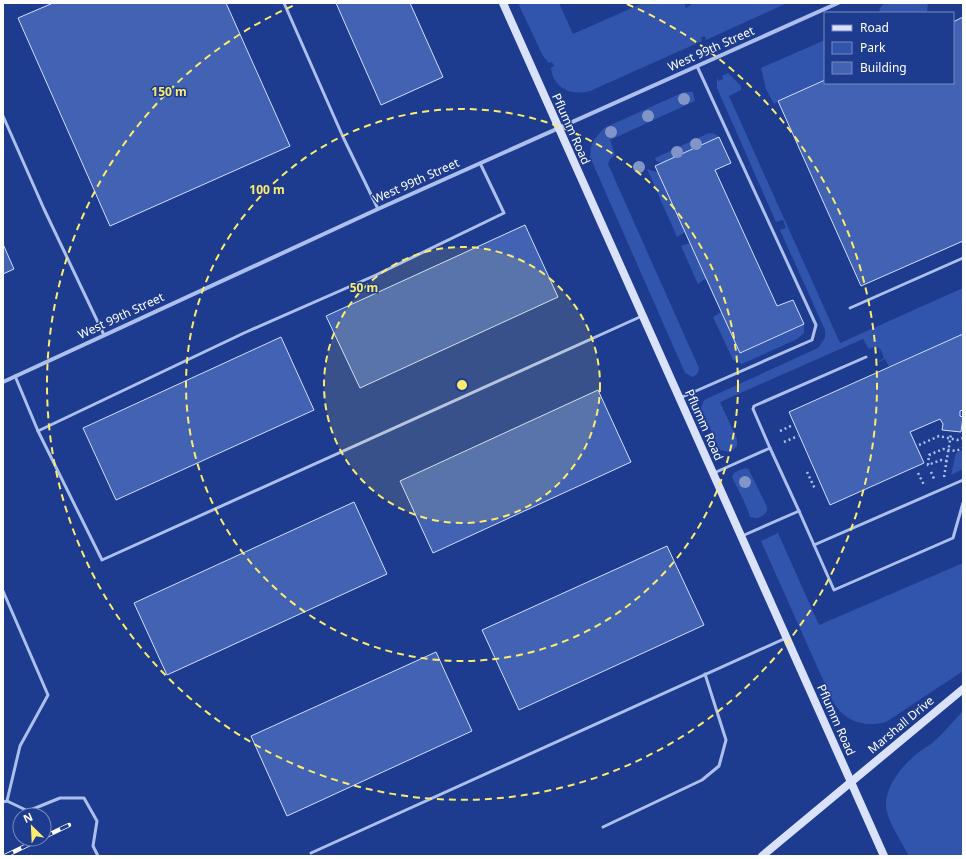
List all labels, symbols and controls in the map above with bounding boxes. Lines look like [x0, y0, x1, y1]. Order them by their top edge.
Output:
legend [824, 12, 954, 84]
text: Road [860, 19, 889, 36]
street label: West 99th Street [665, 22, 757, 75]
text: Park [860, 39, 886, 56]
text: Building [860, 59, 907, 76]
text: 150 m [151, 83, 187, 100]
street label: Pflumm Road [548, 90, 595, 167]
street label: West 99th Street [370, 154, 462, 207]
text: 100 m [249, 181, 285, 198]
text: 50 m [350, 279, 378, 296]
street label: West 99th Street [75, 288, 167, 343]
centre of rings [455, 378, 469, 392]
street label: Pflumm Road [681, 386, 728, 463]
street label: Pflumm Road [813, 681, 860, 758]
street label: Marshall Drive [864, 692, 938, 757]
north arrow [12, 807, 52, 847]
text: N [21, 809, 35, 826]

